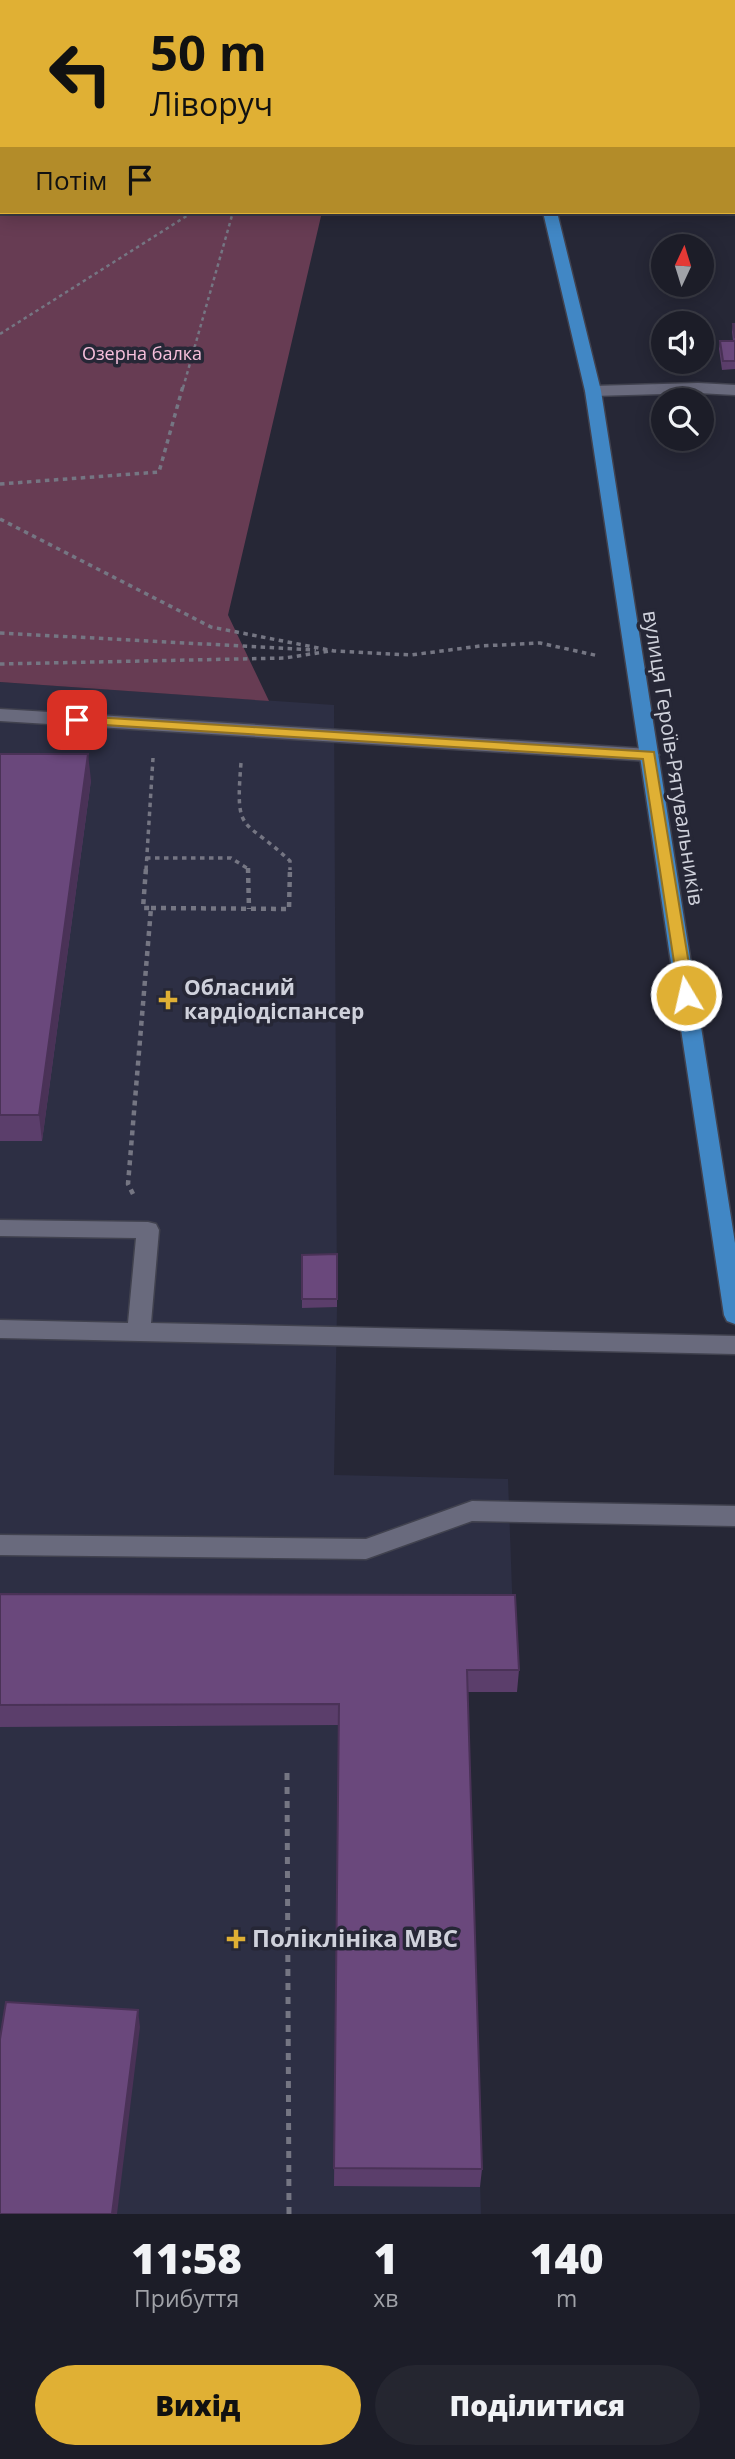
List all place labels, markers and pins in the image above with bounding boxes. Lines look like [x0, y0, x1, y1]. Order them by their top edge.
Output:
pin [47, 690, 107, 750]
place label: Обласний кардіодіспансер [184, 973, 364, 1025]
marker: Обласний кардіодіспансер [158, 990, 178, 1010]
place label: Поліклініка МВС [252, 1921, 458, 1954]
marker: Поліклініка МВС [226, 1929, 246, 1949]

